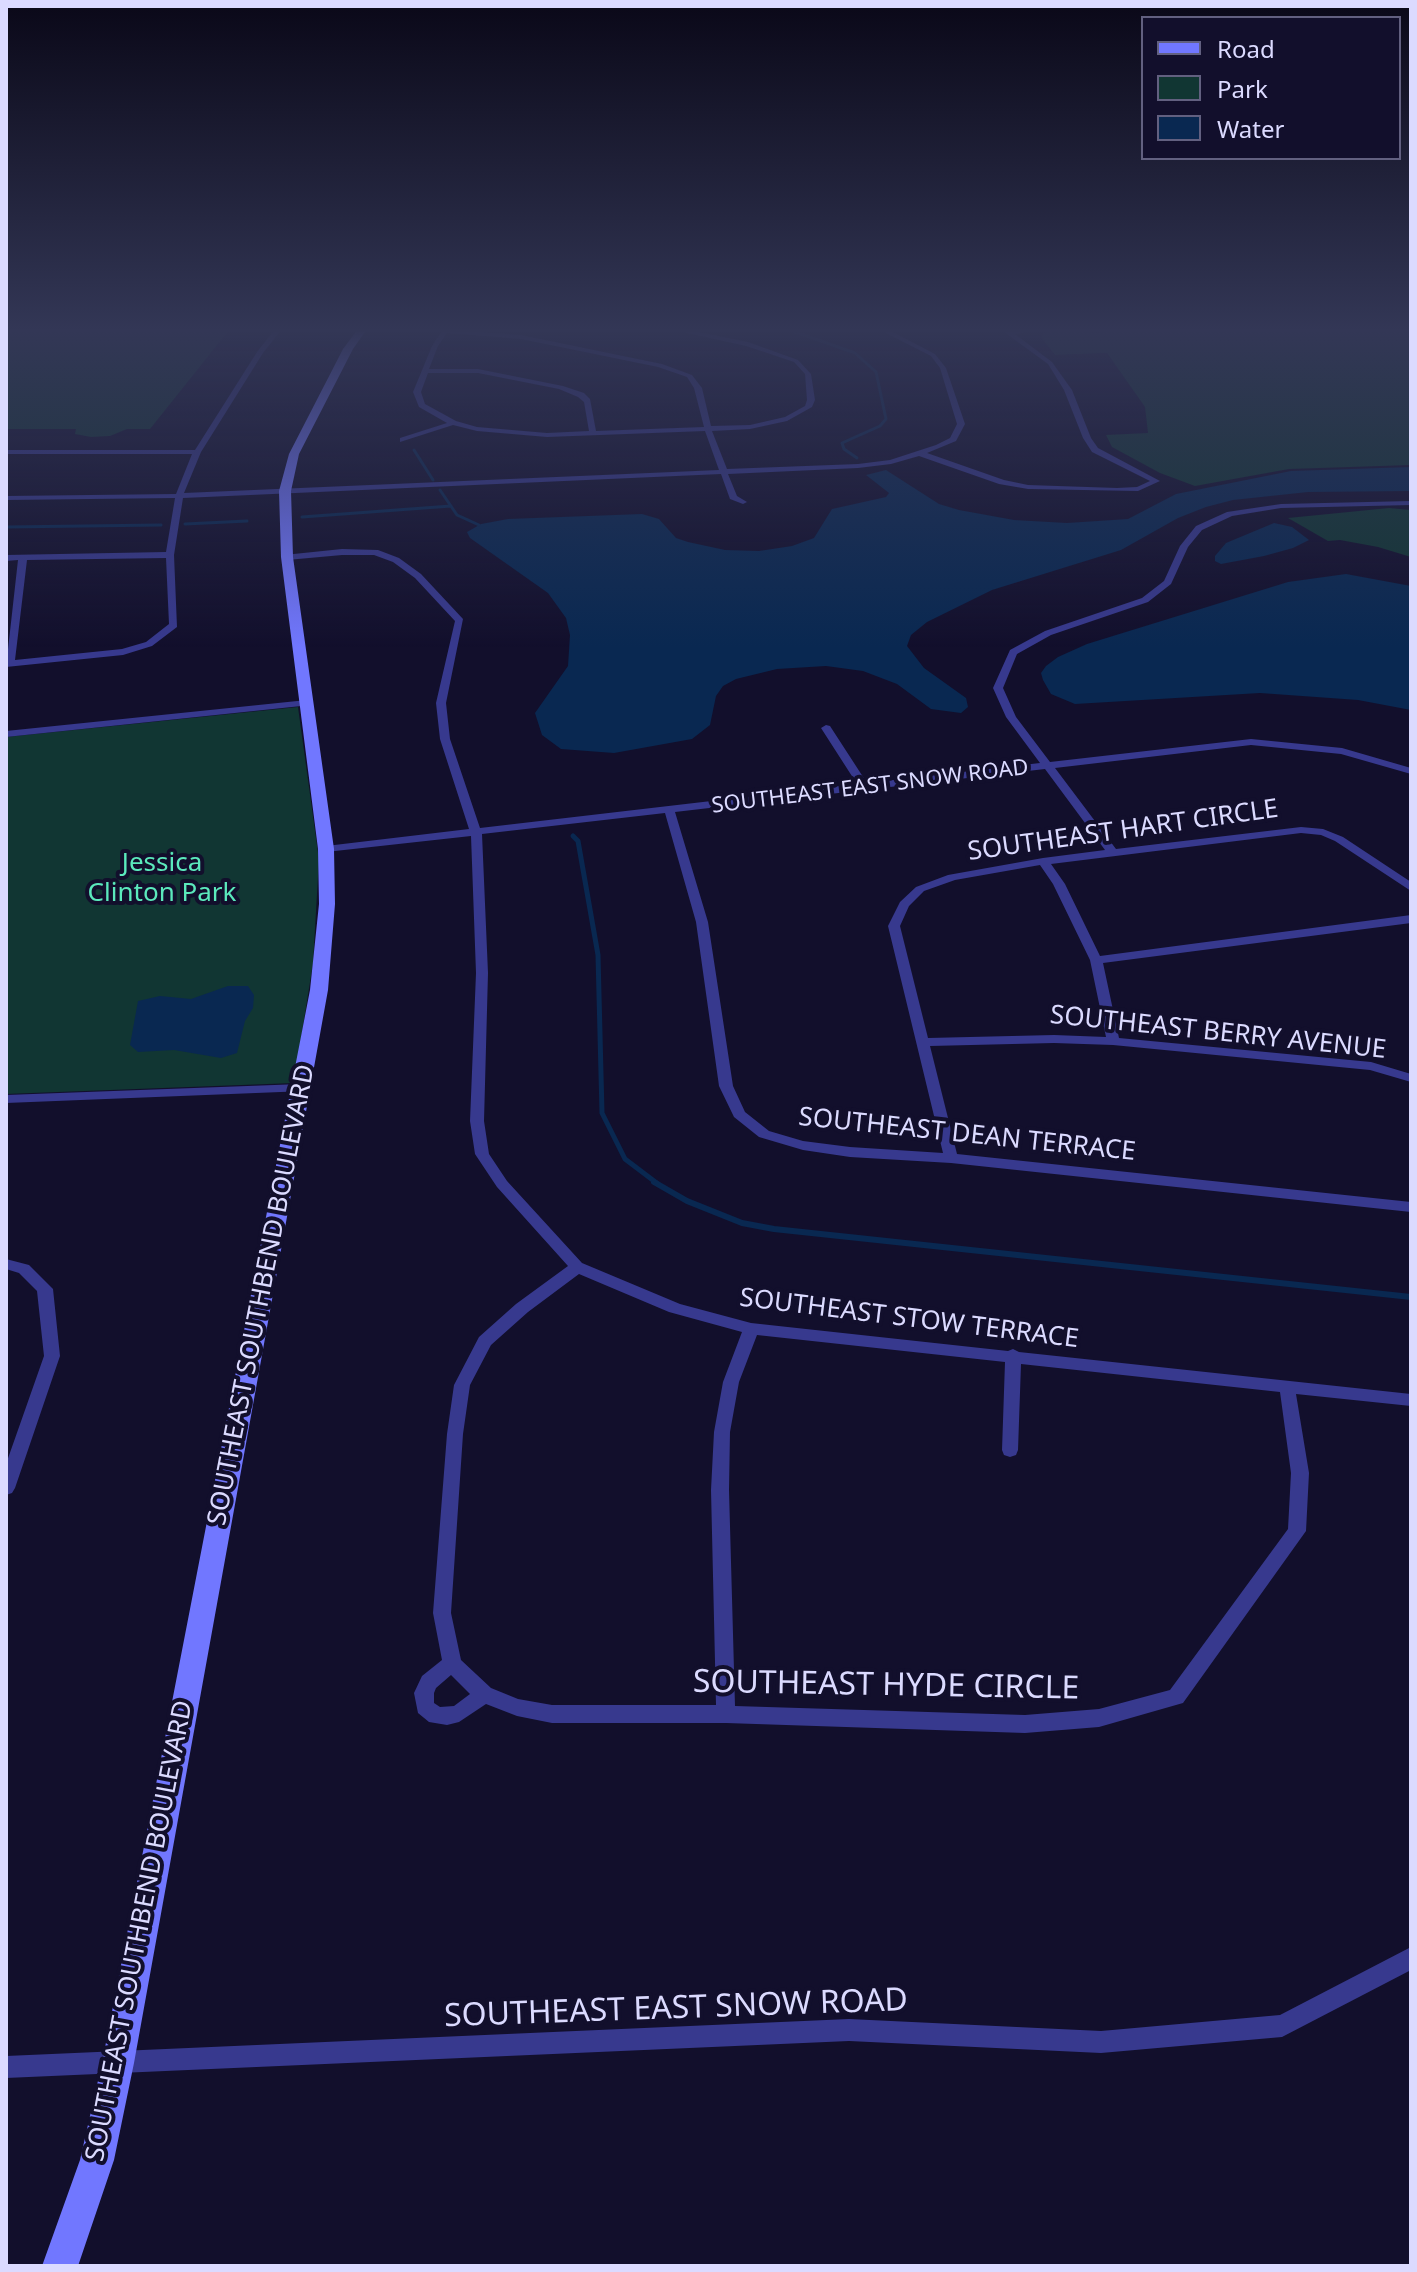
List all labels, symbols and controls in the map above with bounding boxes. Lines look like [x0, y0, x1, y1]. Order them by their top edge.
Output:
legend [1141, 16, 1401, 160]
text: Road [1217, 32, 1275, 65]
text: Park [1217, 72, 1268, 105]
text: Water [1217, 112, 1284, 145]
street label: SOUTHEAST EAST SNOW ROAD [710, 754, 1030, 820]
street label: SOUTHEAST HART CIRCLE [966, 794, 1280, 868]
park label: Jessica Clinton Park [88, 848, 236, 910]
street label: SOUTHEAST BERRY AVENUE [1048, 1000, 1388, 1066]
street label: SOUTHEAST SOUTHBEND BOULEVARD [202, 1062, 322, 1528]
street label: SOUTHEAST DEAN TERRACE [797, 1102, 1137, 1168]
street label: SOUTHEAST STOW TERRACE [738, 1283, 1080, 1355]
street label: SOUTHEAST HYDE CIRCLE [692, 1663, 1080, 1709]
street label: SOUTHEAST SOUTHBEND BOULEVARD [80, 1698, 200, 2164]
street label: SOUTHEAST EAST SNOW ROAD [443, 1982, 909, 2036]

